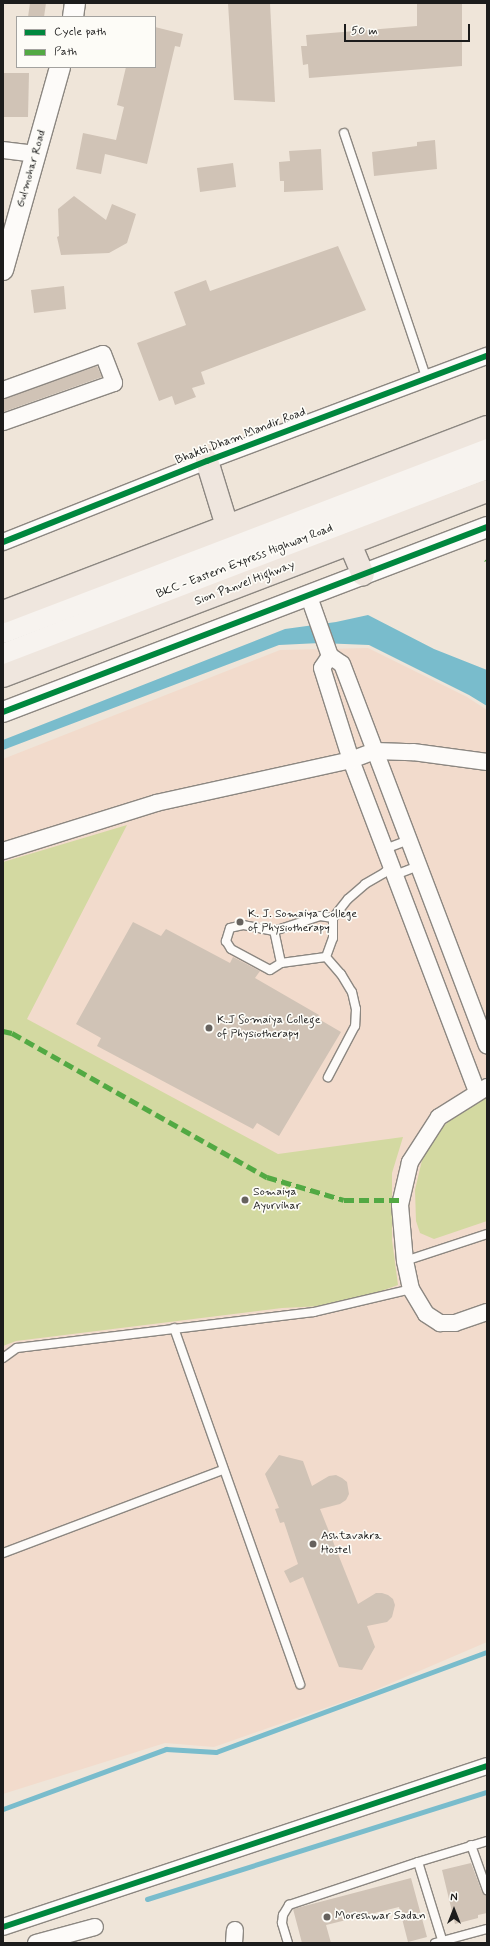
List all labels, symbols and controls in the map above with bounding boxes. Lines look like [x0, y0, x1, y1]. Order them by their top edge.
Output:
legend [16, 16, 156, 68]
scale bar [346, 16, 472, 42]
text: 50 m [351, 23, 378, 39]
text: Cycle path [54, 24, 106, 40]
text: Path [54, 44, 77, 60]
street label: Gulmohar Road [14, 129, 50, 209]
street label: Bhakti Dham Mandir Road [174, 405, 308, 469]
street label: BKC - Eastern Express Highway Road [154, 521, 336, 603]
street label: Sion Panvel Highway [195, 559, 295, 609]
place label: K. J. Somaiya College of Physiotherapy [248, 908, 357, 936]
marker: K. J. Somaiya College of Physiotherapy [235, 917, 245, 927]
place label: K.J Somaiya College of Physiotherapy [217, 1014, 321, 1042]
marker: K.J Somaiya College of Physiotherapy [204, 1023, 214, 1033]
place label: Somaiya Ayurvihar [253, 1186, 301, 1214]
marker: Somaiya Ayurvihar [240, 1195, 250, 1205]
place label: Ashtavakra Hostel [321, 1530, 381, 1558]
marker: Ashtavakra Hostel [308, 1539, 318, 1549]
north arrow [434, 1890, 474, 1930]
text: N [450, 1891, 458, 1905]
place label: Moreshwar Sadan [335, 1910, 428, 1924]
marker: Moreshwar Sadan [322, 1912, 332, 1922]

